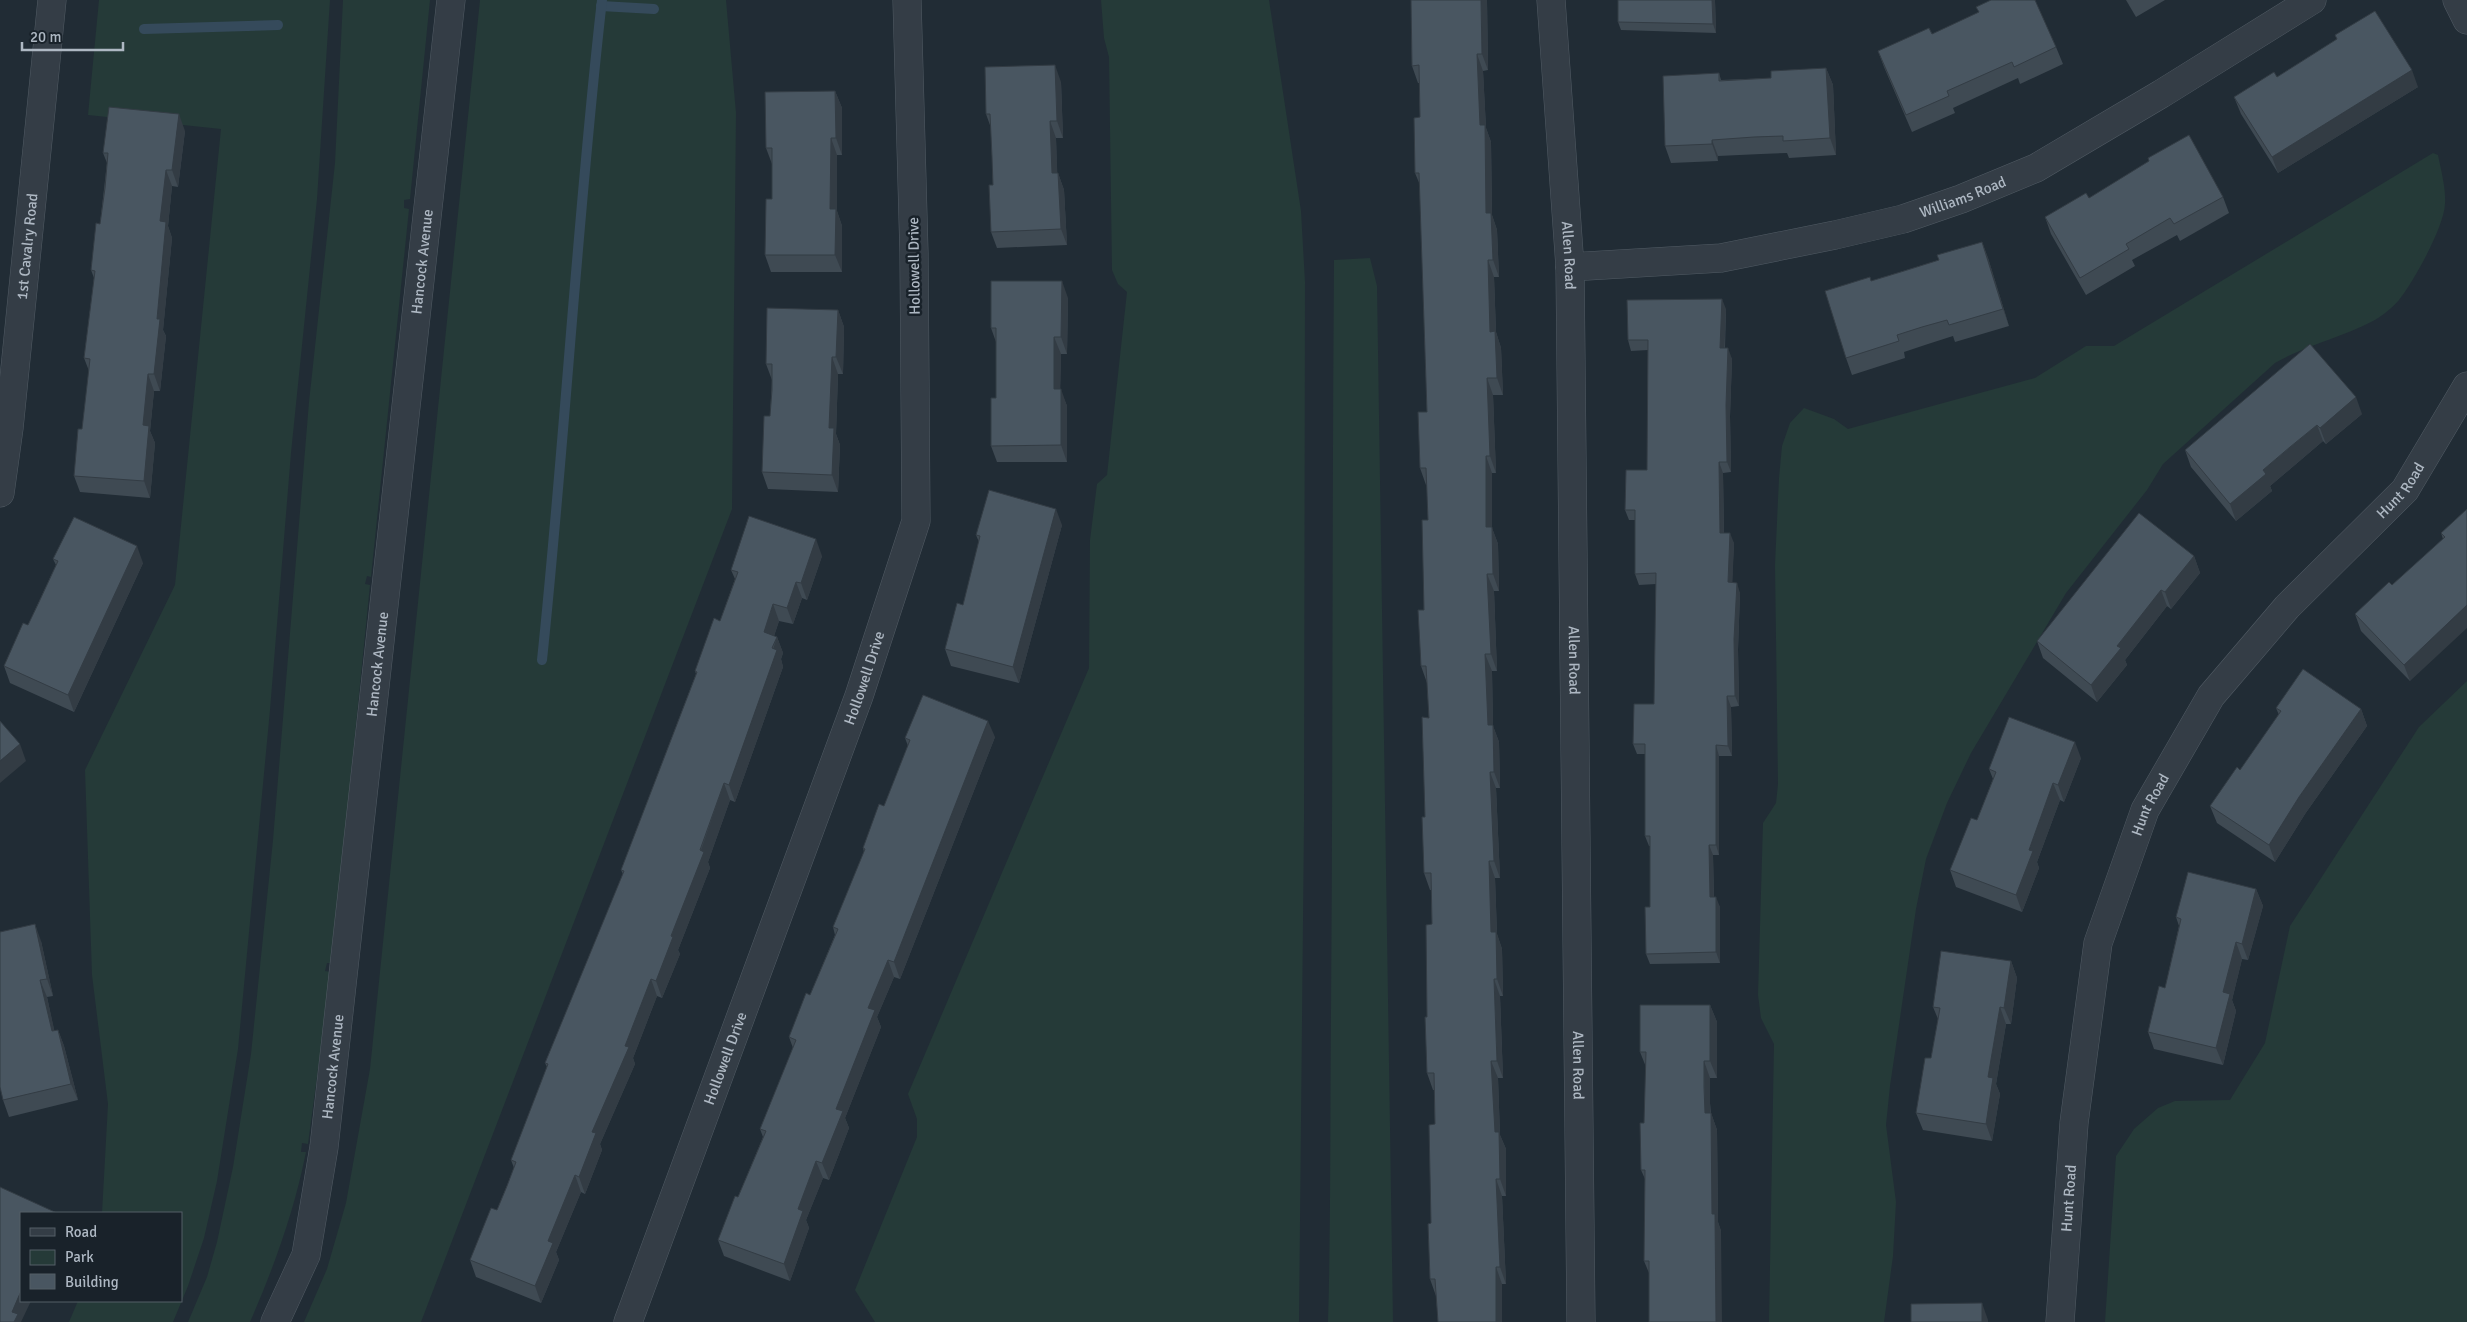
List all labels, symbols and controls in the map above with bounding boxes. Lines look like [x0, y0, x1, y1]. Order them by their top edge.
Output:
scale bar [22, 20, 124, 52]
text: 20 m [30, 28, 61, 46]
street label: Williams Road [1917, 172, 2009, 222]
street label: 1st Cavalry Road [13, 192, 42, 301]
street label: Hancock Avenue [407, 208, 437, 315]
street label: Hollowell Drive [904, 217, 924, 315]
street label: Allen Road [1558, 220, 1579, 290]
street label: Hunt Road [2373, 459, 2428, 522]
street label: Hancock Avenue [363, 611, 392, 718]
street label: Allen Road [1565, 626, 1583, 695]
street label: Hollowell Drive [840, 629, 889, 727]
street label: Hunt Road [2128, 770, 2173, 838]
street label: Hollowell Drive [700, 1009, 751, 1107]
street label: Hancock Avenue [318, 1013, 348, 1120]
street label: Allen Road [1569, 1031, 1588, 1100]
street label: Hunt Road [2057, 1164, 2080, 1232]
legend [20, 1212, 182, 1302]
text: Road [65, 1223, 97, 1241]
text: Park [65, 1248, 94, 1266]
text: Building [65, 1273, 119, 1291]

